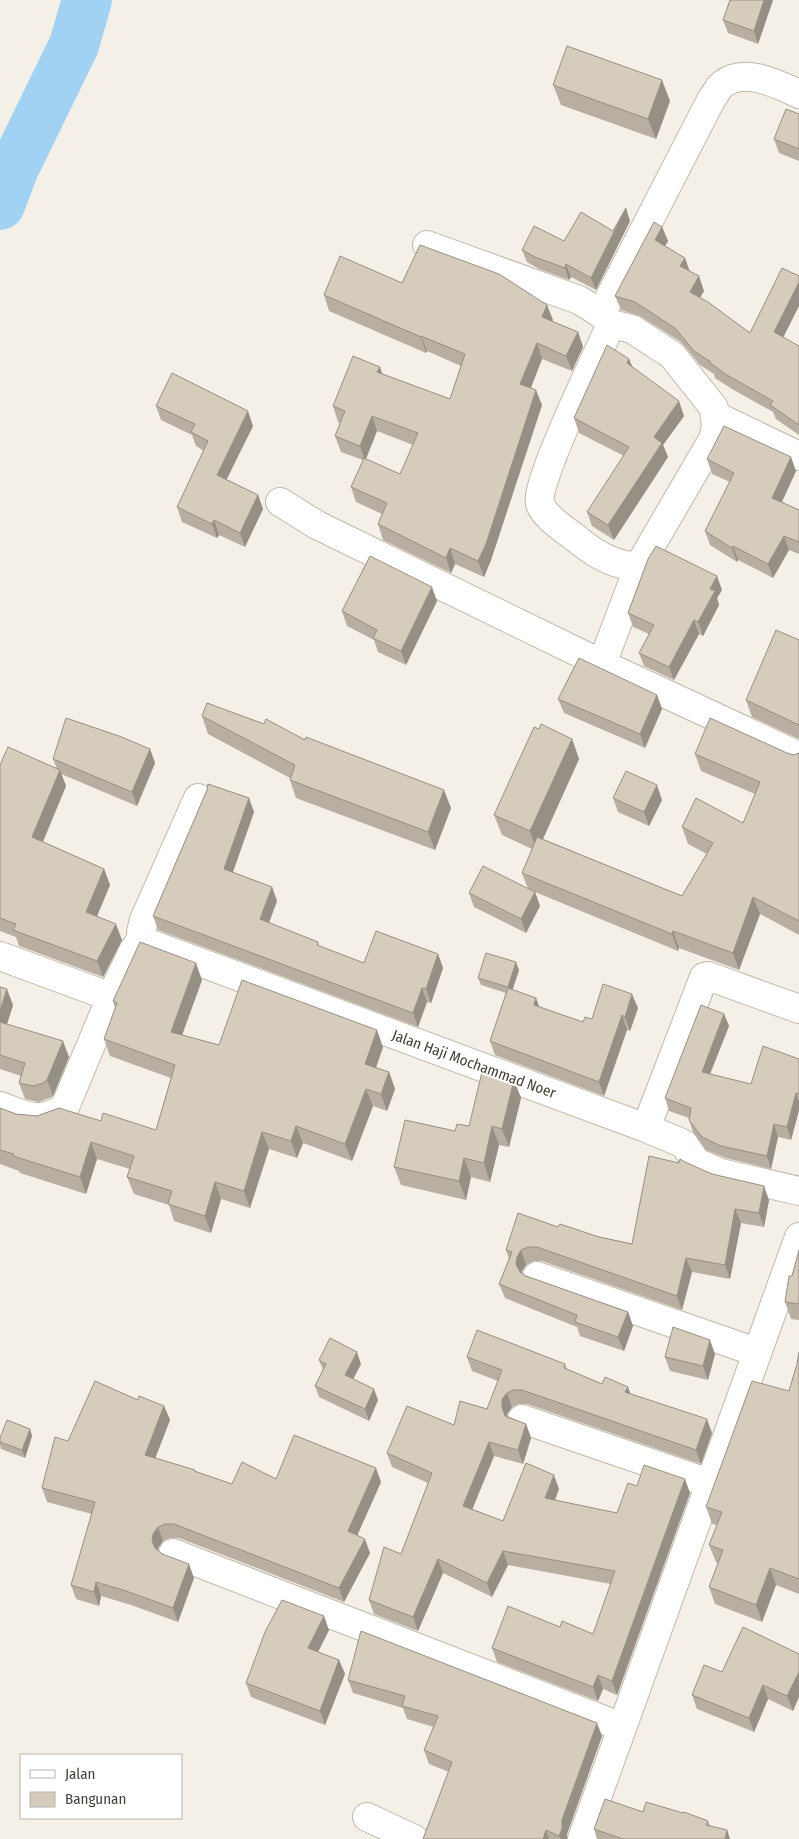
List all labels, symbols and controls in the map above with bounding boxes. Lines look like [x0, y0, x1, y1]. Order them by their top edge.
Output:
street label: Jalan Haji Mochammad Noer [390, 1026, 559, 1102]
legend [20, 1754, 182, 1819]
text: Jalan [65, 1765, 95, 1783]
text: Bangunan [65, 1790, 126, 1808]

